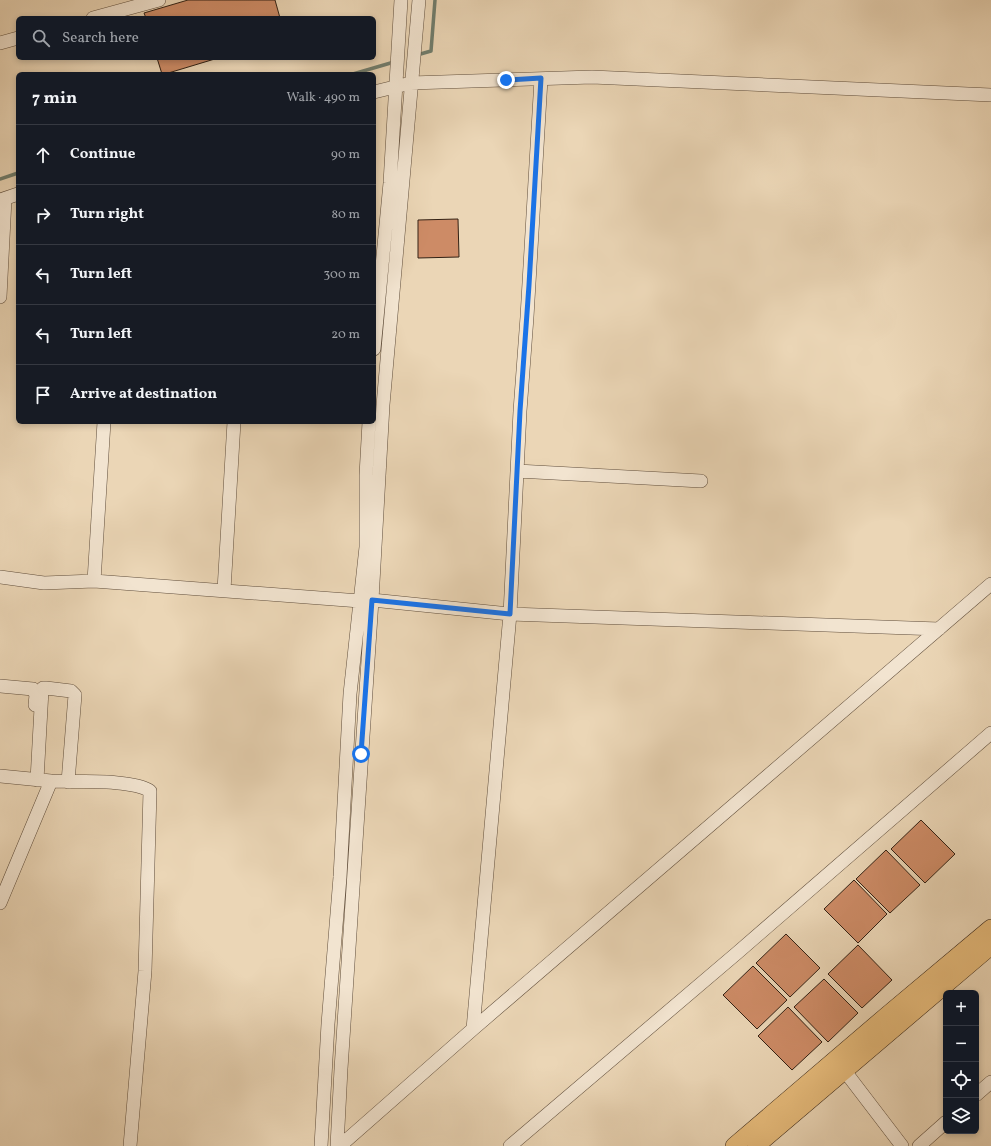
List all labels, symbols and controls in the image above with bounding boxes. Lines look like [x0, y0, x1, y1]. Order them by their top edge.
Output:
search box [16, 16, 376, 60]
icon: search [30, 27, 52, 49]
text: Search here [62, 28, 139, 49]
route end [497, 71, 515, 89]
text: 7 min [32, 87, 77, 110]
text: Walk · 490 m [286, 89, 360, 107]
icon: ahead [32, 144, 54, 166]
text: Continue [70, 144, 135, 165]
text: 90 m [331, 146, 360, 164]
icon: right [32, 204, 54, 226]
text: Turn right [70, 204, 144, 225]
text: 80 m [331, 206, 360, 224]
icon: left [32, 264, 54, 286]
text: Turn left [70, 264, 132, 285]
text: 300 m [324, 266, 360, 284]
icon: left [32, 324, 54, 346]
text: Turn left [70, 324, 132, 345]
text: 20 m [331, 326, 360, 344]
icon: arrive [32, 384, 54, 406]
text: Arrive at destination [70, 384, 217, 405]
route start [352, 745, 370, 763]
map controls [943, 990, 979, 1134]
button: + [943, 990, 979, 1026]
button: − [943, 1026, 979, 1062]
button: locate [943, 1062, 979, 1098]
button: layers [943, 1098, 979, 1134]

